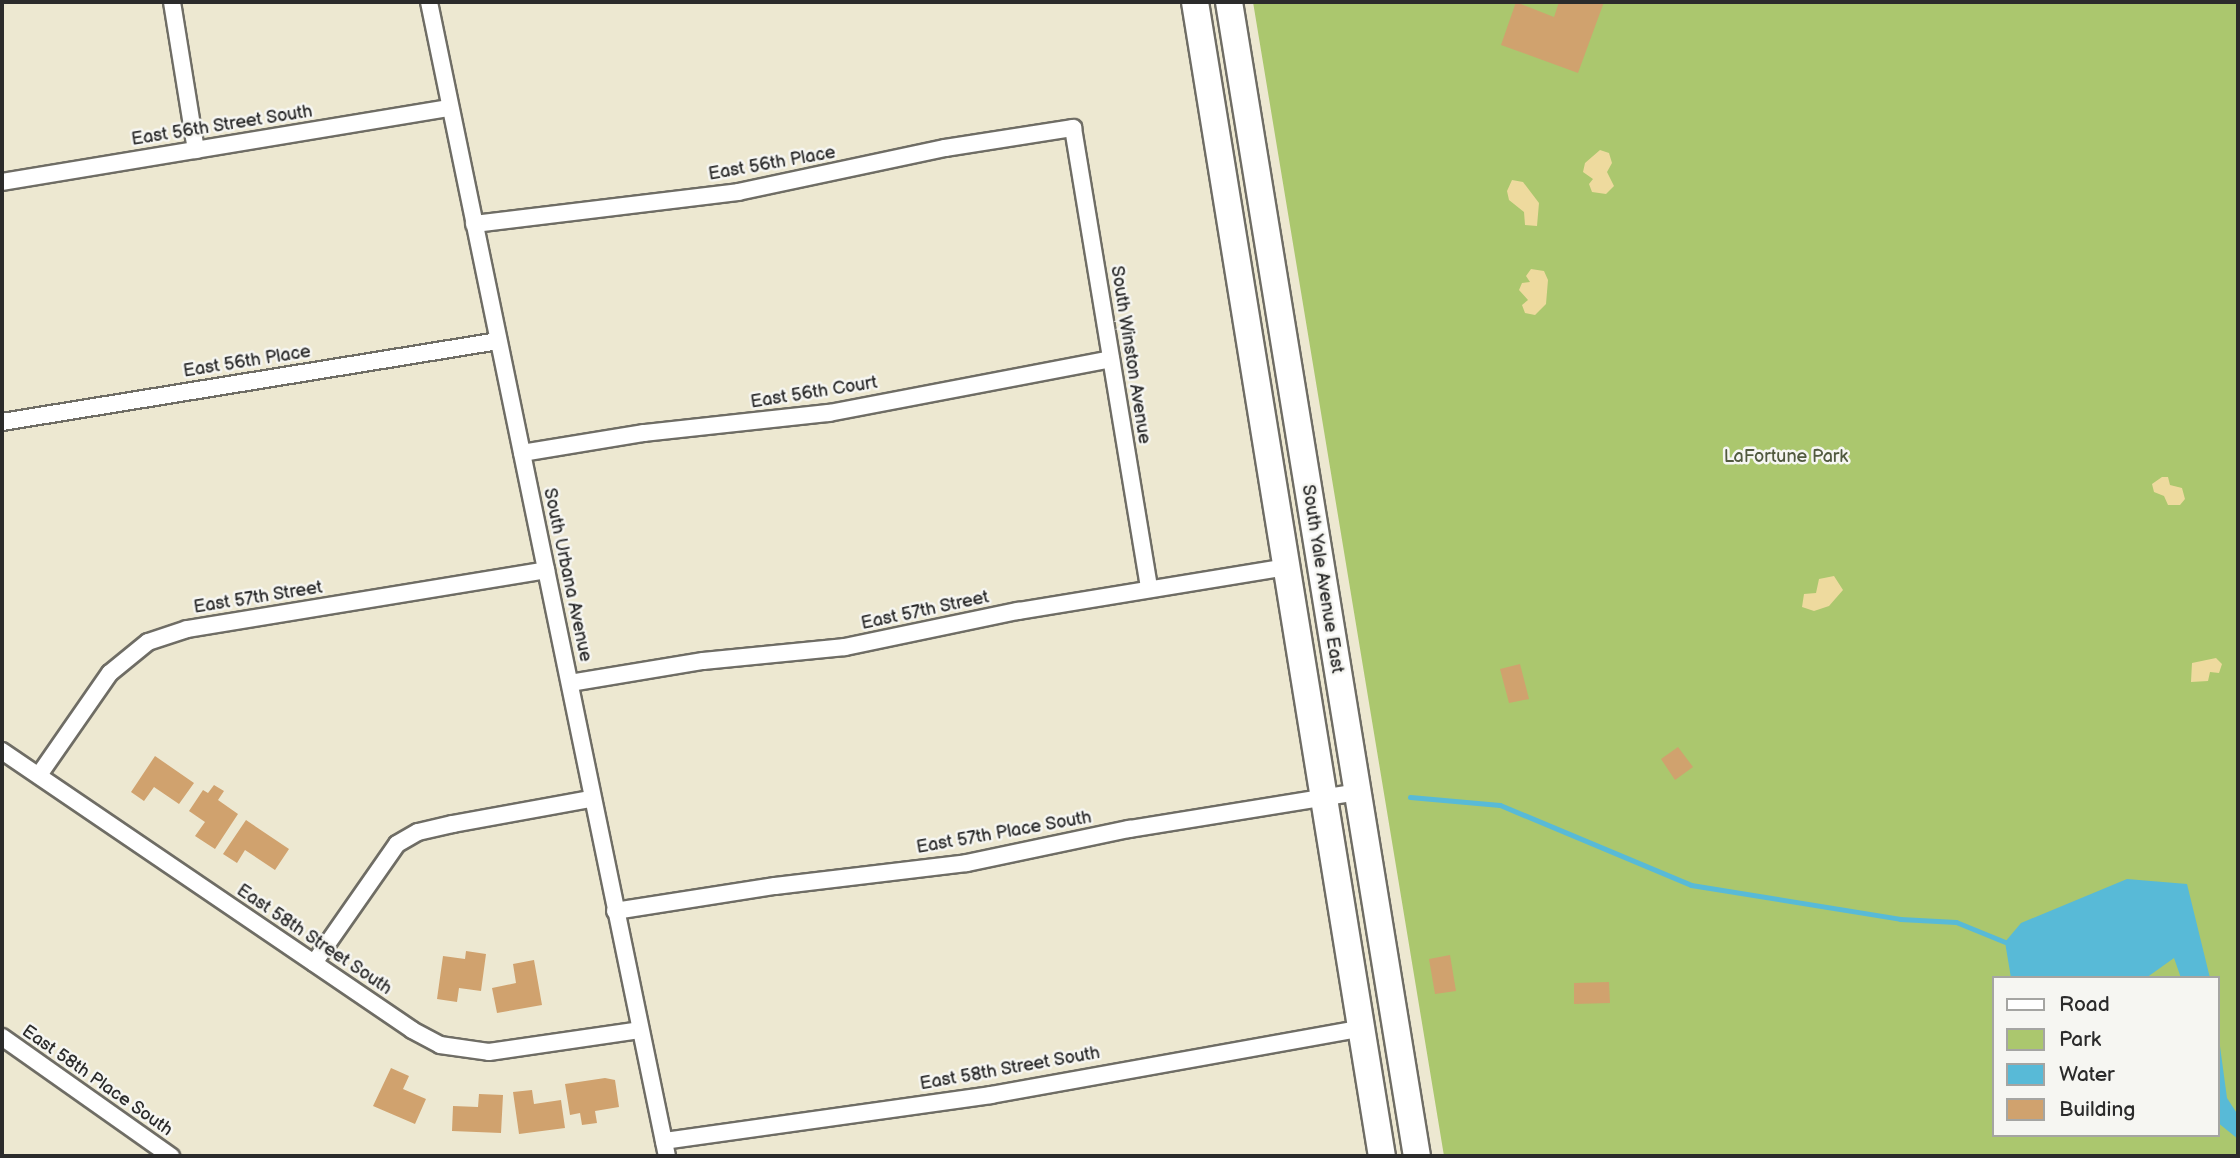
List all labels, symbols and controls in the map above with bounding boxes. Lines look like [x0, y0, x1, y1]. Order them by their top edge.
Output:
street label: East 56th Street South [130, 101, 314, 151]
street label: East 56th Place [707, 142, 837, 186]
street label: South Winston Avenue [1105, 264, 1155, 446]
street label: East 56th Place [182, 341, 312, 383]
street label: East 56th Court [749, 372, 879, 414]
park label: LaFortune Park [1724, 446, 1848, 468]
street label: South Yale Avenue East [1296, 483, 1348, 675]
street label: South Urbana Avenue [538, 486, 596, 664]
street label: East 57th Street [192, 577, 324, 619]
street label: East 57th Street [859, 587, 991, 635]
street label: East 57th Place South [915, 807, 1093, 859]
street label: East 58th Street South [232, 880, 396, 1000]
legend [1992, 976, 2219, 1137]
text: Road [2059, 992, 2110, 1017]
street label: East 58th Place South [17, 1021, 177, 1141]
text: Park [2059, 1027, 2101, 1052]
street label: East 58th Street South [918, 1042, 1102, 1096]
text: Water [2059, 1062, 2115, 1087]
text: Building [2059, 1097, 2135, 1122]

